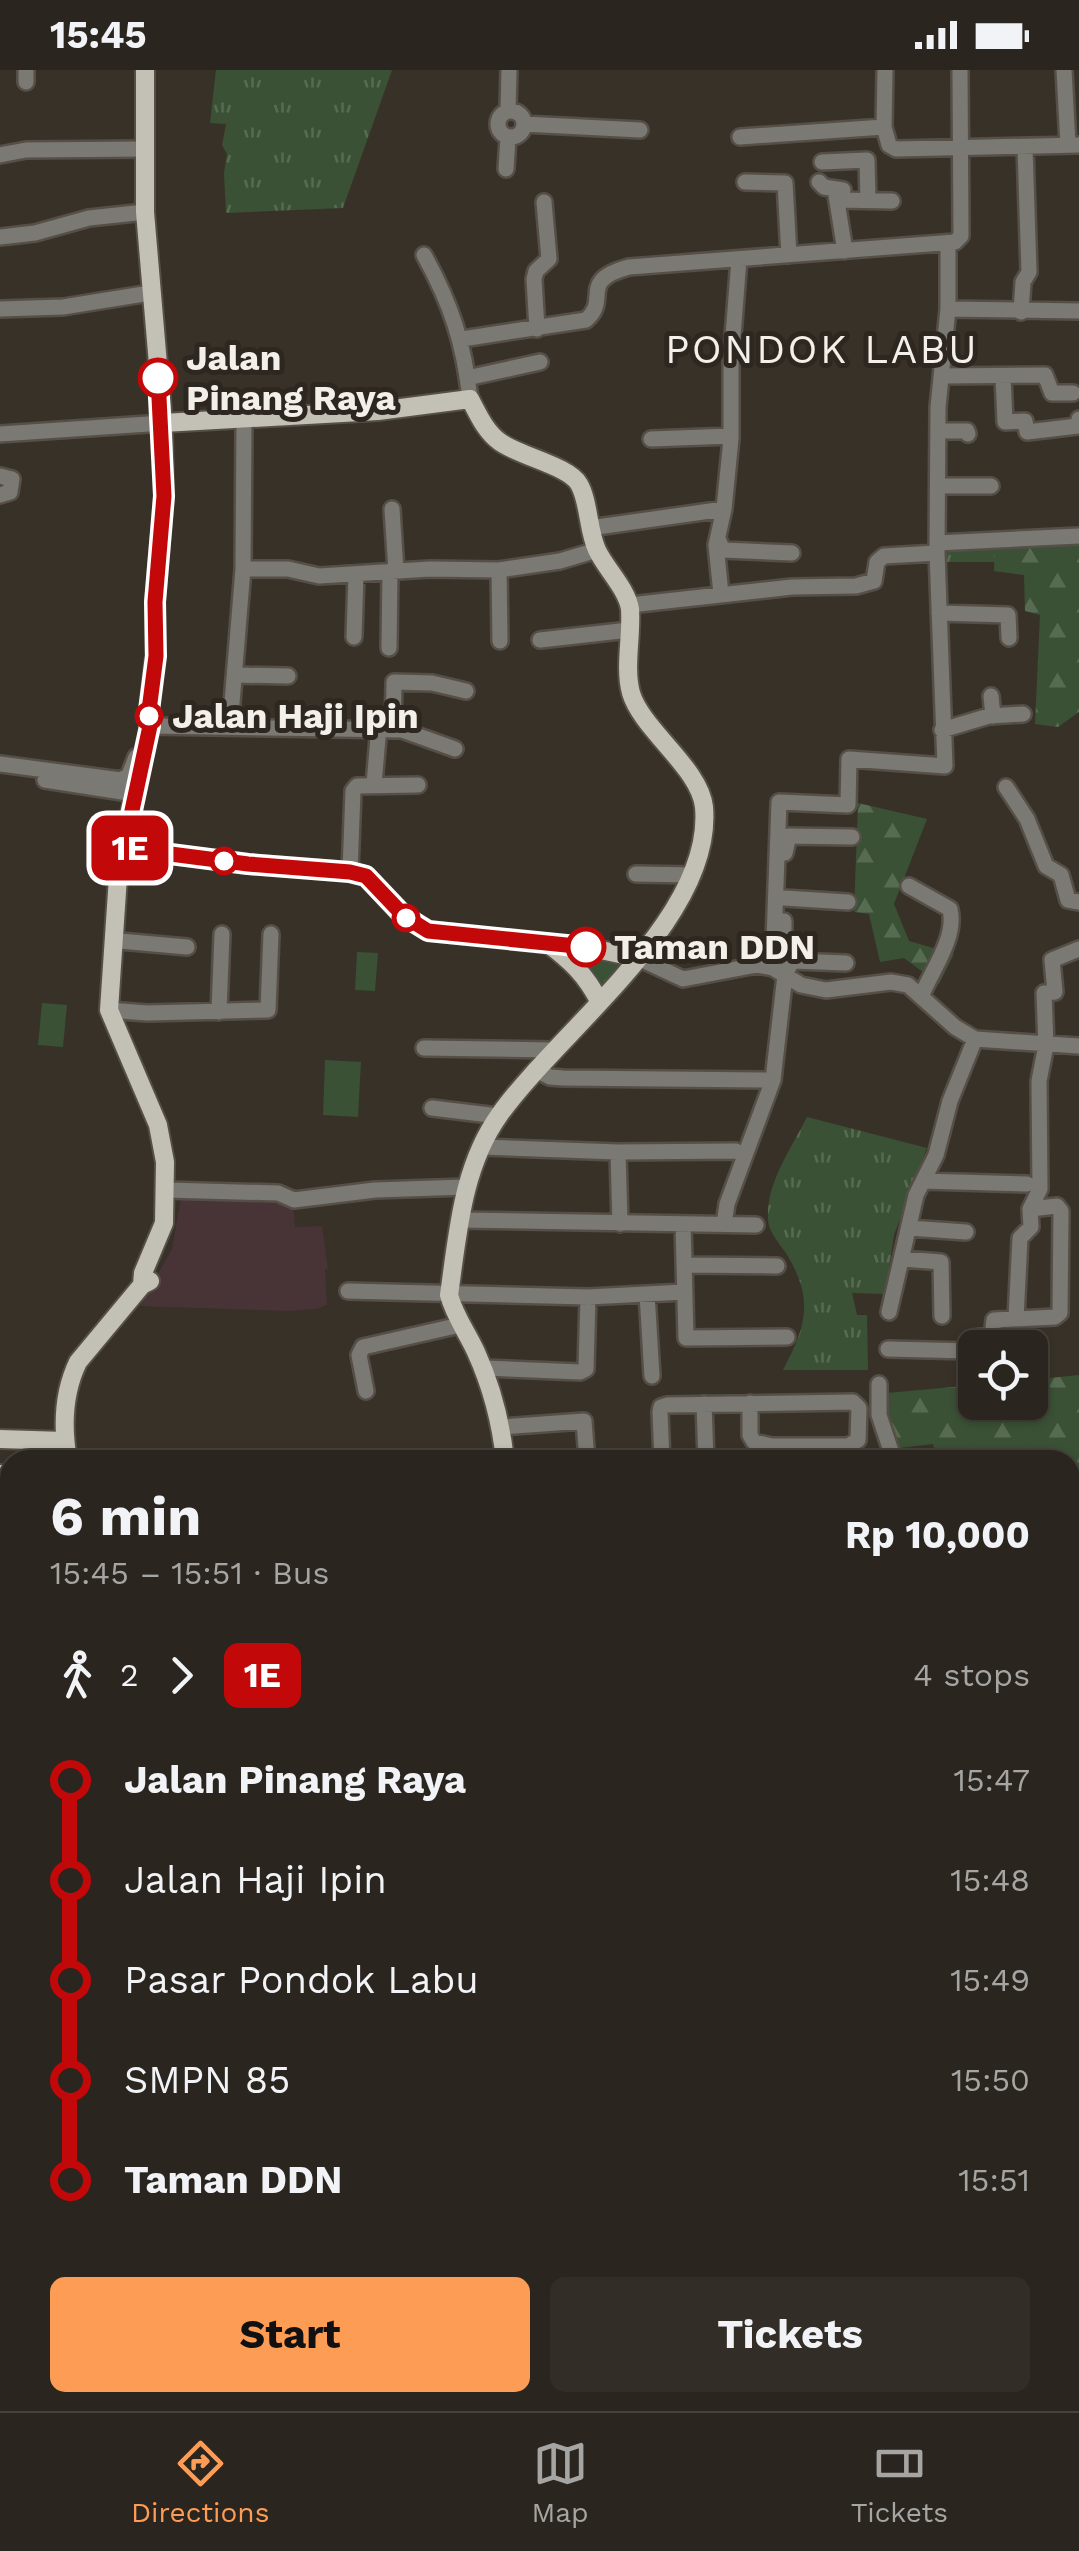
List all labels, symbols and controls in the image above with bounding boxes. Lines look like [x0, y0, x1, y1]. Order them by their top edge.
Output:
text: 15:45 [50, 13, 147, 57]
district label: PONDOK LABU [665, 326, 979, 373]
place label: Jalan Pinang Raya [186, 337, 396, 419]
marker: Jalan Pinang Raya [139, 359, 177, 397]
place label: Jalan Haji Ipin [172, 695, 419, 737]
marker: Jalan Haji Ipin [136, 703, 162, 729]
line badge: 1E [85, 816, 175, 880]
text: 1E [111, 827, 149, 869]
unlabelled marker [211, 848, 237, 874]
unlabelled marker [393, 905, 419, 931]
place label: Taman DDN [614, 926, 815, 968]
marker: Taman DDN [567, 928, 605, 966]
map controls [958, 1330, 1048, 1420]
button: locate [958, 1330, 1048, 1420]
text: 6 min [50, 1484, 201, 1548]
text: Rp 10,000 [845, 1513, 1030, 1557]
text: 15:45 – 15:51 · Bus [50, 1554, 329, 1592]
icon: walk [50, 1648, 105, 1703]
icon: forward [154, 1648, 209, 1703]
text: 1E [244, 1654, 281, 1696]
text: 2 [120, 1656, 139, 1694]
text: 4 stops [913, 1656, 1030, 1694]
text: Jalan Pinang Raya [124, 1758, 466, 1802]
text: 15:47 [954, 1761, 1030, 1799]
text: Jalan Haji Ipin [124, 1858, 387, 1902]
text: 15:48 [950, 1861, 1030, 1899]
text: Pasar Pondok Labu [124, 1958, 479, 2002]
text: 15:49 [950, 1961, 1030, 1999]
text: SMPN 85 [124, 2058, 290, 2102]
text: 15:50 [951, 2061, 1030, 2099]
text: Taman DDN [124, 2158, 342, 2202]
text: 15:51 [958, 2161, 1030, 2199]
button: Start [50, 2277, 530, 2392]
button: Tickets [550, 2277, 1030, 2392]
tab: Directions [131, 2436, 269, 2529]
tab: Map [532, 2436, 589, 2529]
tab: Tickets [851, 2436, 948, 2529]

